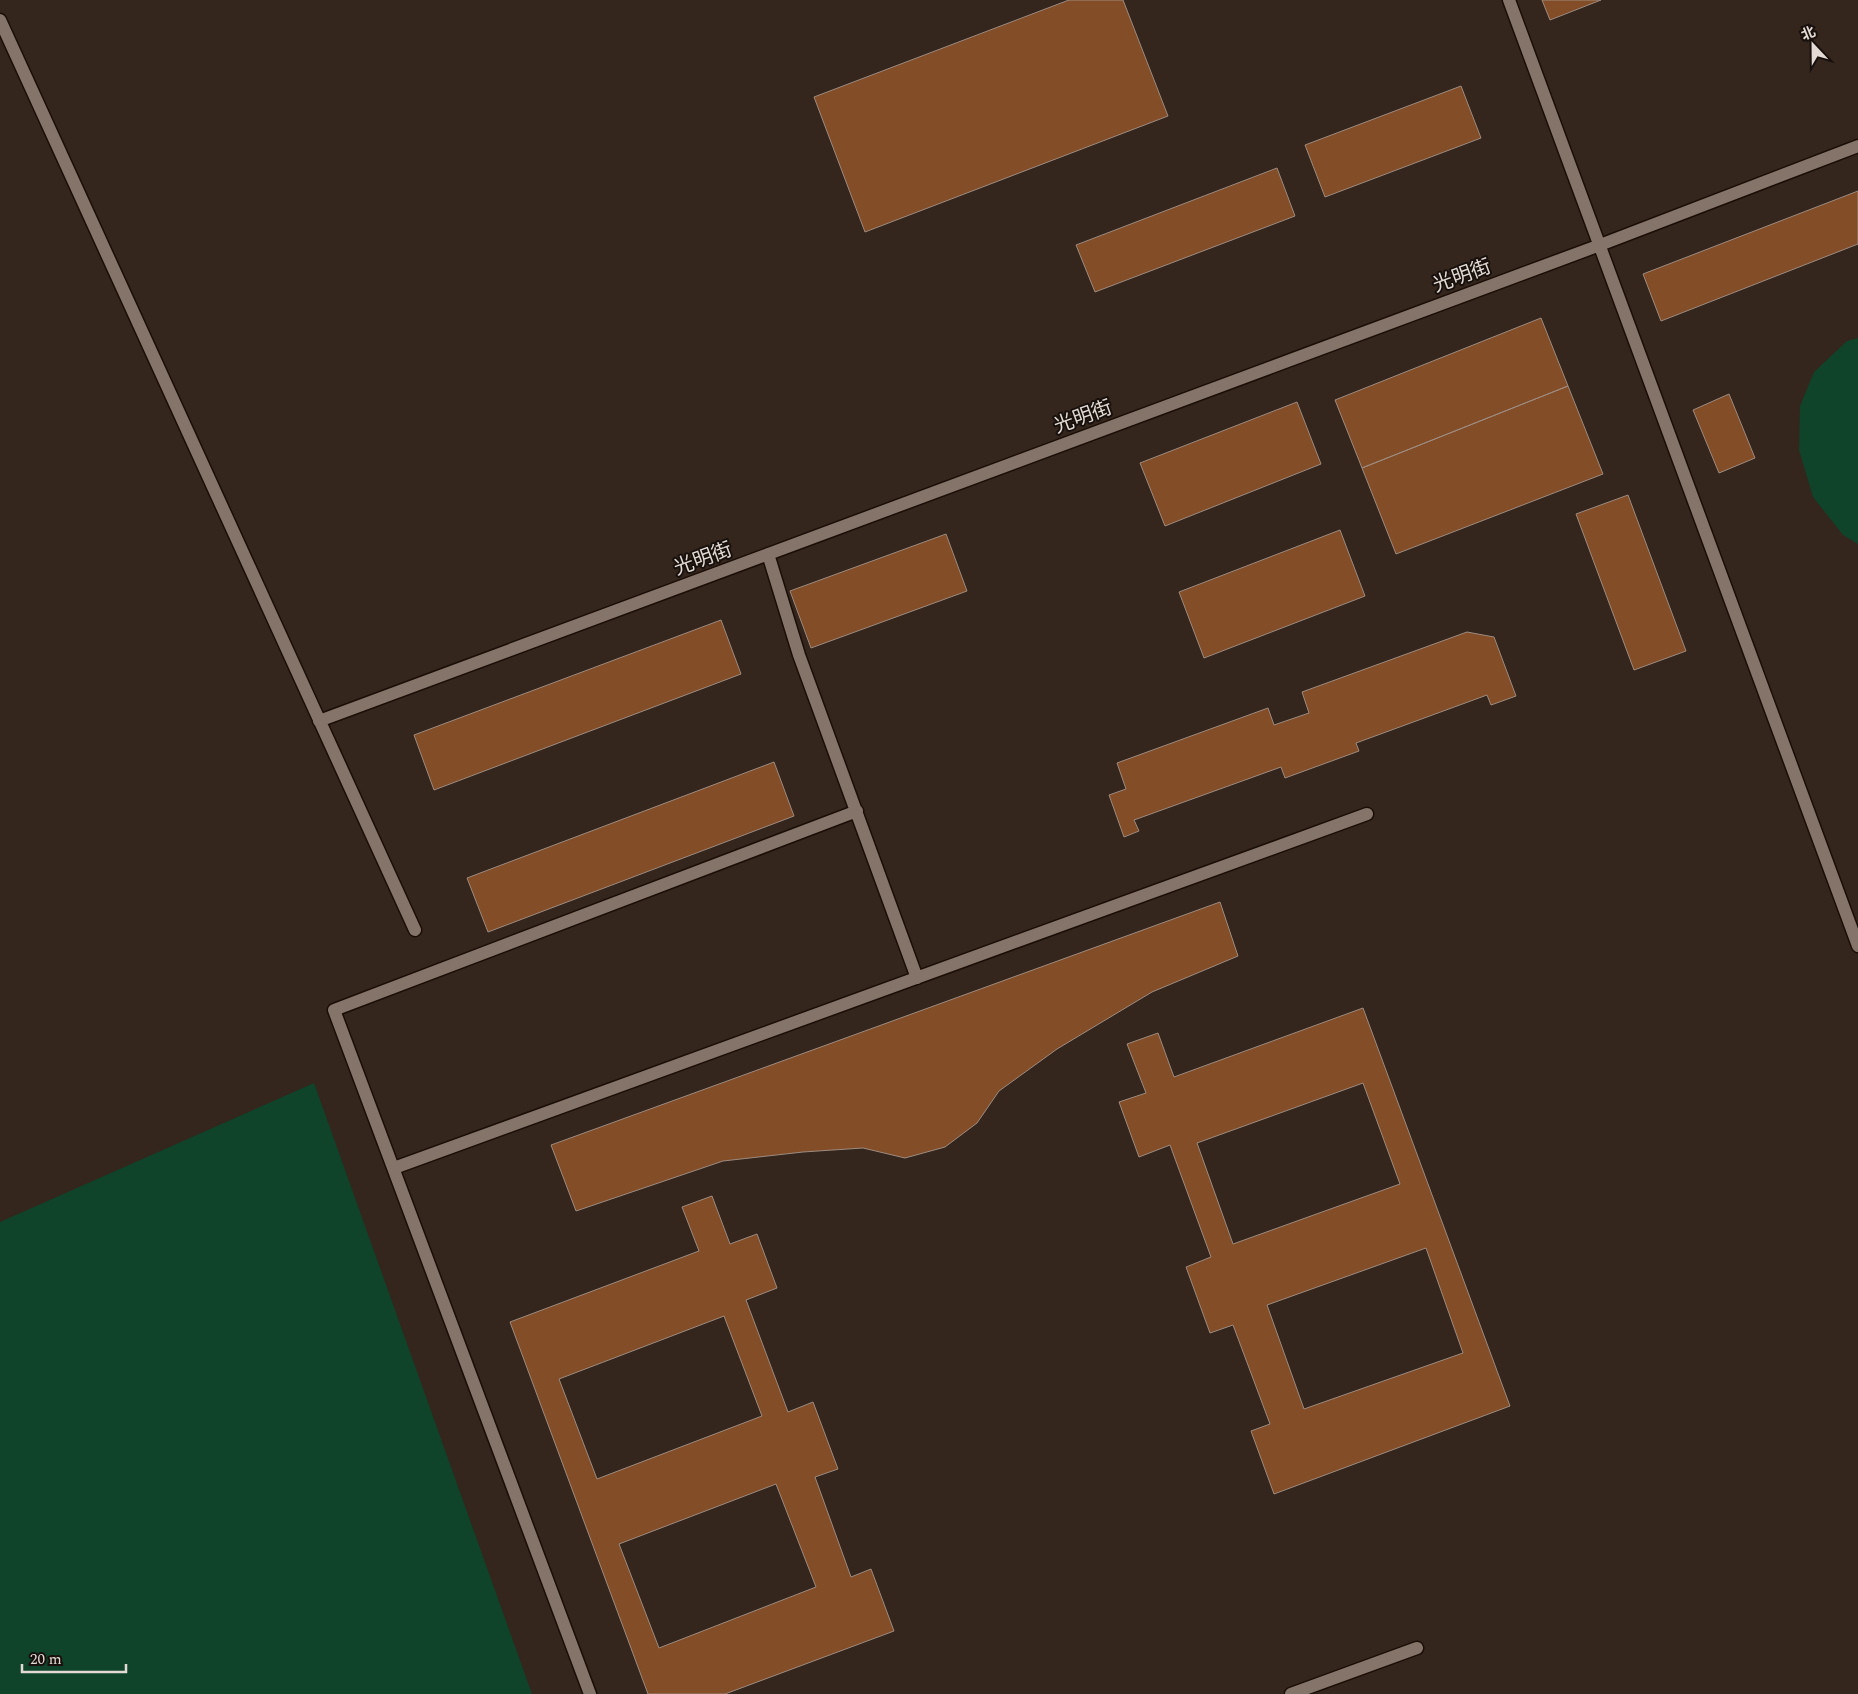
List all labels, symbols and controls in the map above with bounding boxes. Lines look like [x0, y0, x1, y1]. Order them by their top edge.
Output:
north arrow [1788, 20, 1838, 70]
text: 北 [1798, 21, 1819, 46]
street label: 光明街 [1429, 252, 1495, 300]
street label: 光明街 [1050, 393, 1116, 441]
street label: 光明街 [670, 535, 736, 583]
scale bar [22, 1642, 126, 1674]
text: 20 m [30, 1648, 62, 1671]

